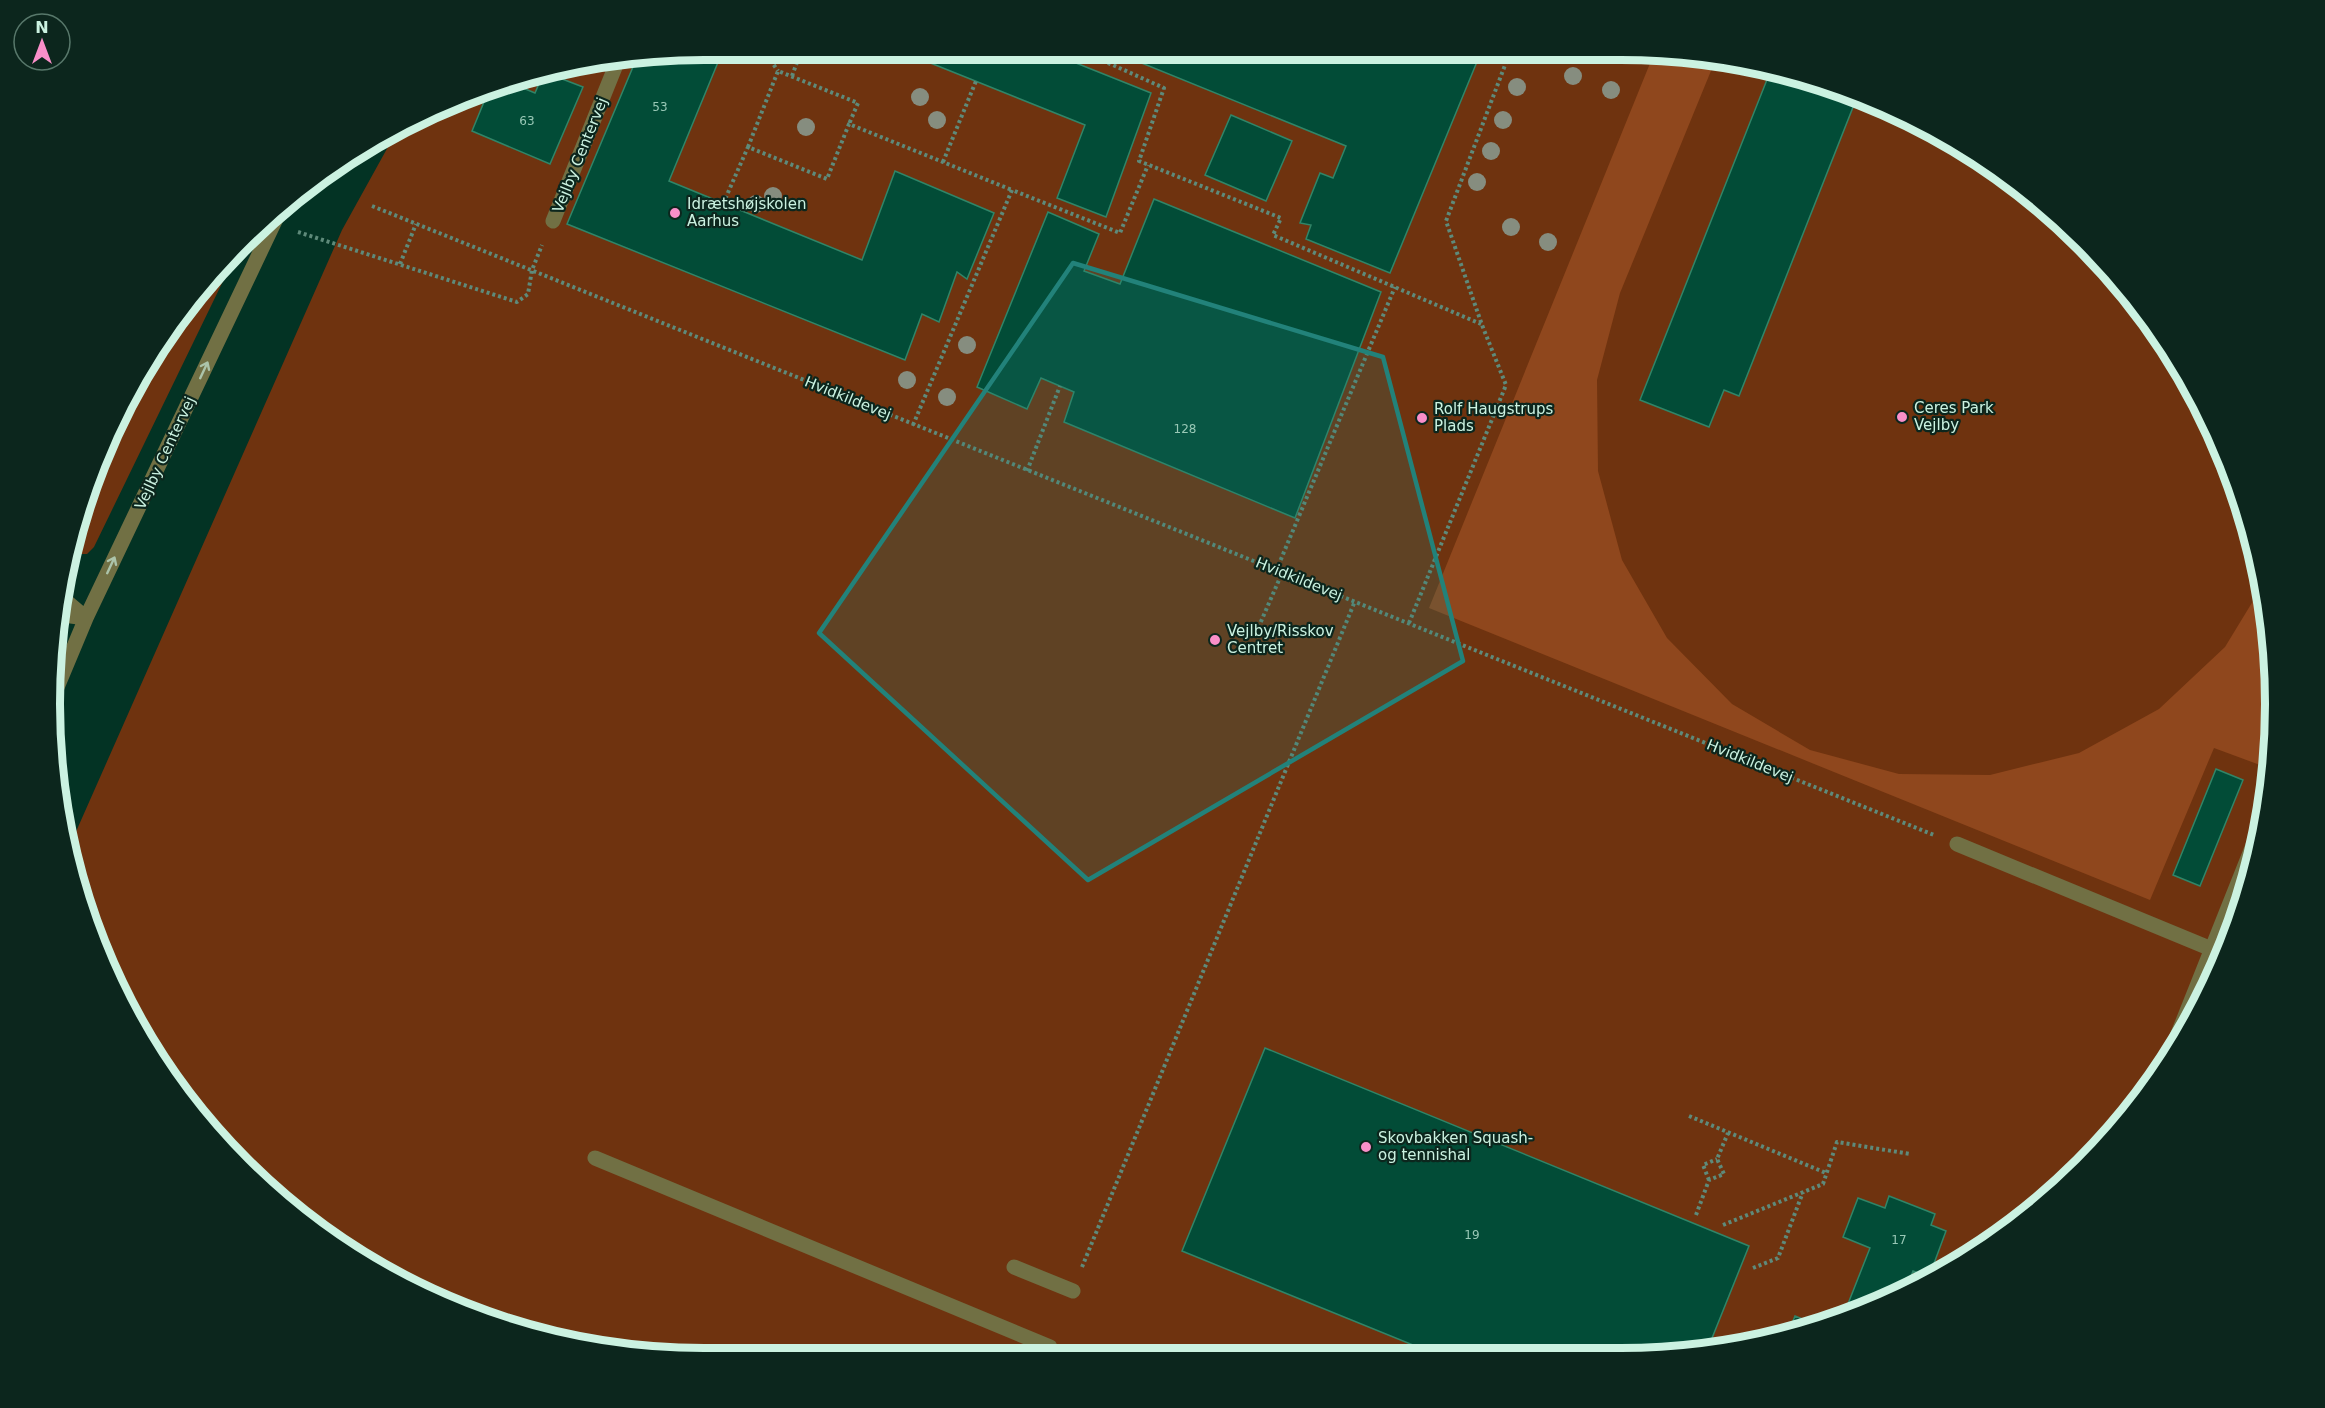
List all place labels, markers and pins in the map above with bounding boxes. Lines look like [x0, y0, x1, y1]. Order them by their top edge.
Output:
place label: Idrætshøjskolen Aarhus [687, 195, 806, 230]
marker: Idrætshøjskolen Aarhus [668, 206, 682, 220]
place label: Ceres Park Vejlby [1914, 399, 1994, 434]
place label: Rolf Haugstrups Plads [1434, 400, 1554, 435]
marker: Ceres Park Vejlby [1895, 410, 1909, 424]
marker: Rolf Haugstrups Plads [1415, 411, 1429, 425]
place label: Vejlby/Risskov Centret [1227, 622, 1334, 657]
marker: Vejlby/Risskov Centret [1208, 633, 1222, 647]
place label: Skovbakken Squash- og tennishal [1378, 1129, 1533, 1164]
marker: Skovbakken Squash- og tennishal [1359, 1140, 1373, 1154]

